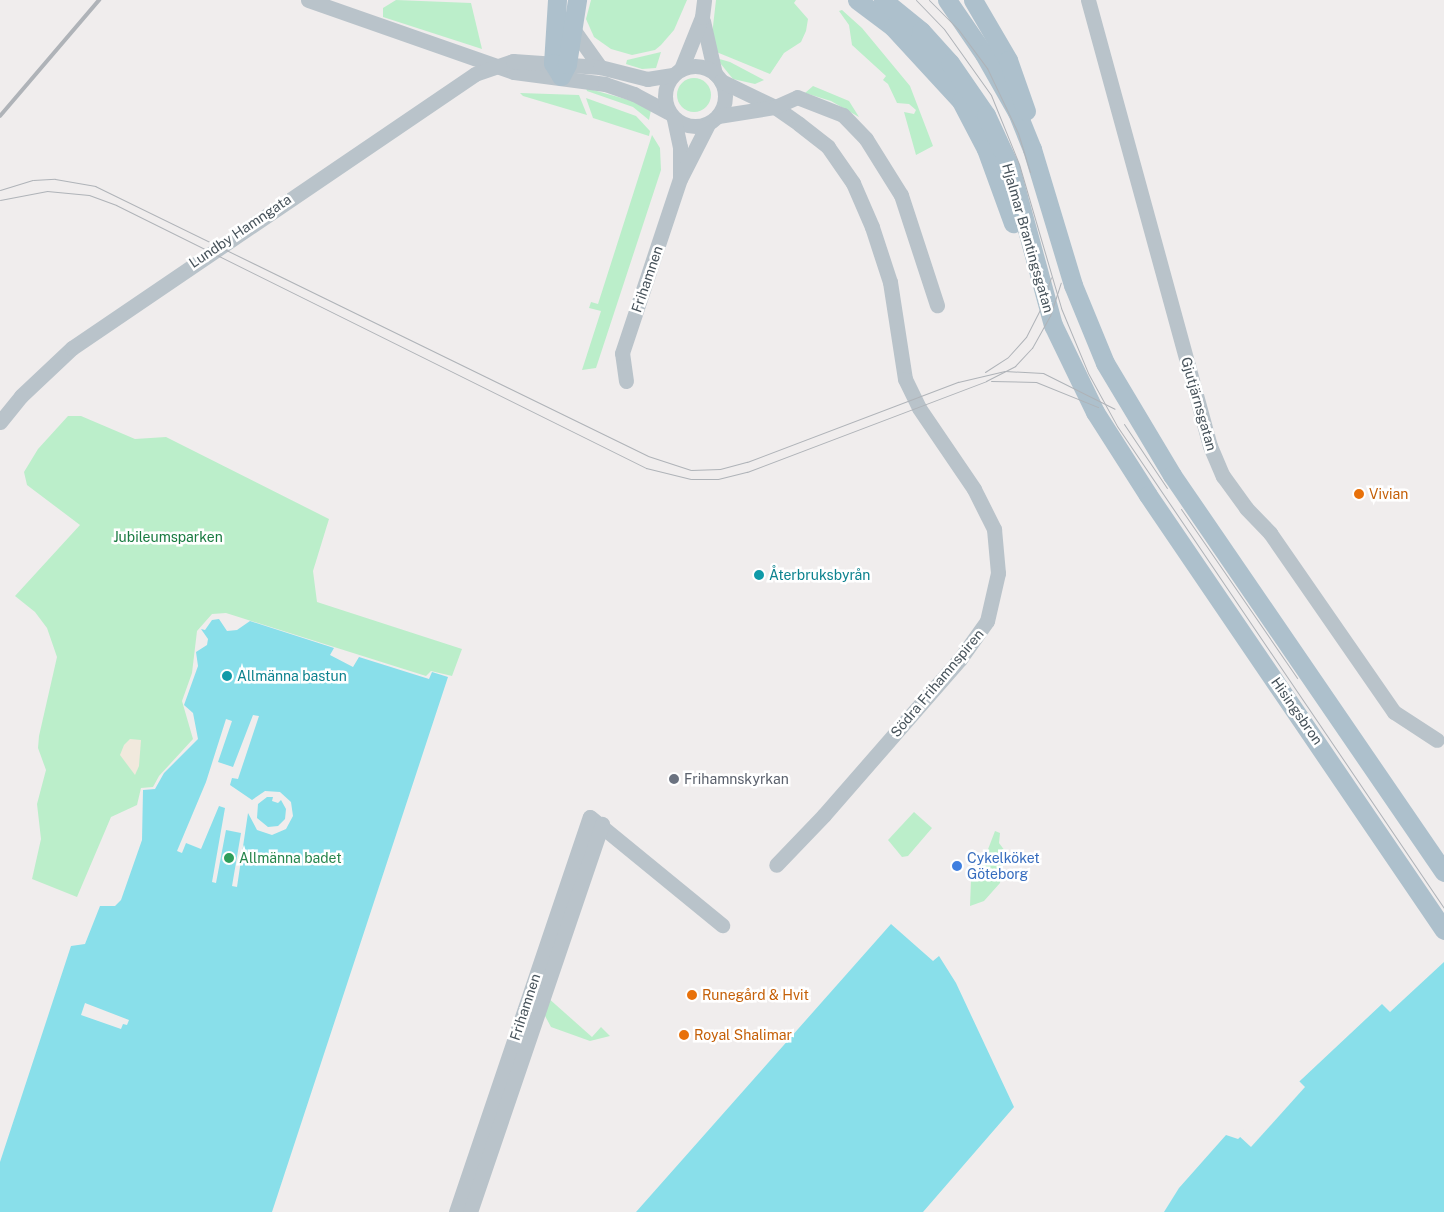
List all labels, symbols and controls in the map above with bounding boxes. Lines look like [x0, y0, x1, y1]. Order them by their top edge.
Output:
street label: Hjalmar Brantingsgatan [999, 161, 1057, 315]
street label: Lundby Hamngata [186, 191, 294, 271]
street label: Frihamnen [628, 243, 666, 315]
street label: Gjutjärnsgatan [1178, 355, 1220, 453]
place label: Vivian [1369, 486, 1408, 502]
marker: Vivian [1353, 488, 1365, 500]
park label: Jubileumsparken [113, 529, 223, 545]
place label: Återbruksbyrån [769, 567, 870, 583]
marker: Återbruksbyrån [753, 569, 765, 581]
street label: Södra Frihamnspiren [887, 626, 987, 740]
place label: Allmänna bastun [237, 668, 347, 684]
marker: Allmänna bastun [221, 670, 233, 682]
street label: Hisingsbron [1268, 674, 1326, 748]
place label: Frihamnskyrkan [684, 771, 789, 787]
marker: Frihamnskyrkan [668, 773, 680, 785]
place label: Allmänna badet [239, 850, 342, 866]
place label: Cykelköket Göteborg [967, 850, 1040, 882]
marker: Allmänna badet [223, 852, 235, 864]
marker: Cykelköket Göteborg [951, 860, 963, 872]
street label: Frihamnen [506, 971, 544, 1043]
place label: Runegård & Hvit [702, 987, 809, 1003]
marker: Runegård & Hvit [686, 989, 698, 1001]
place label: Royal Shalimar [694, 1027, 792, 1043]
marker: Royal Shalimar [678, 1029, 690, 1041]

